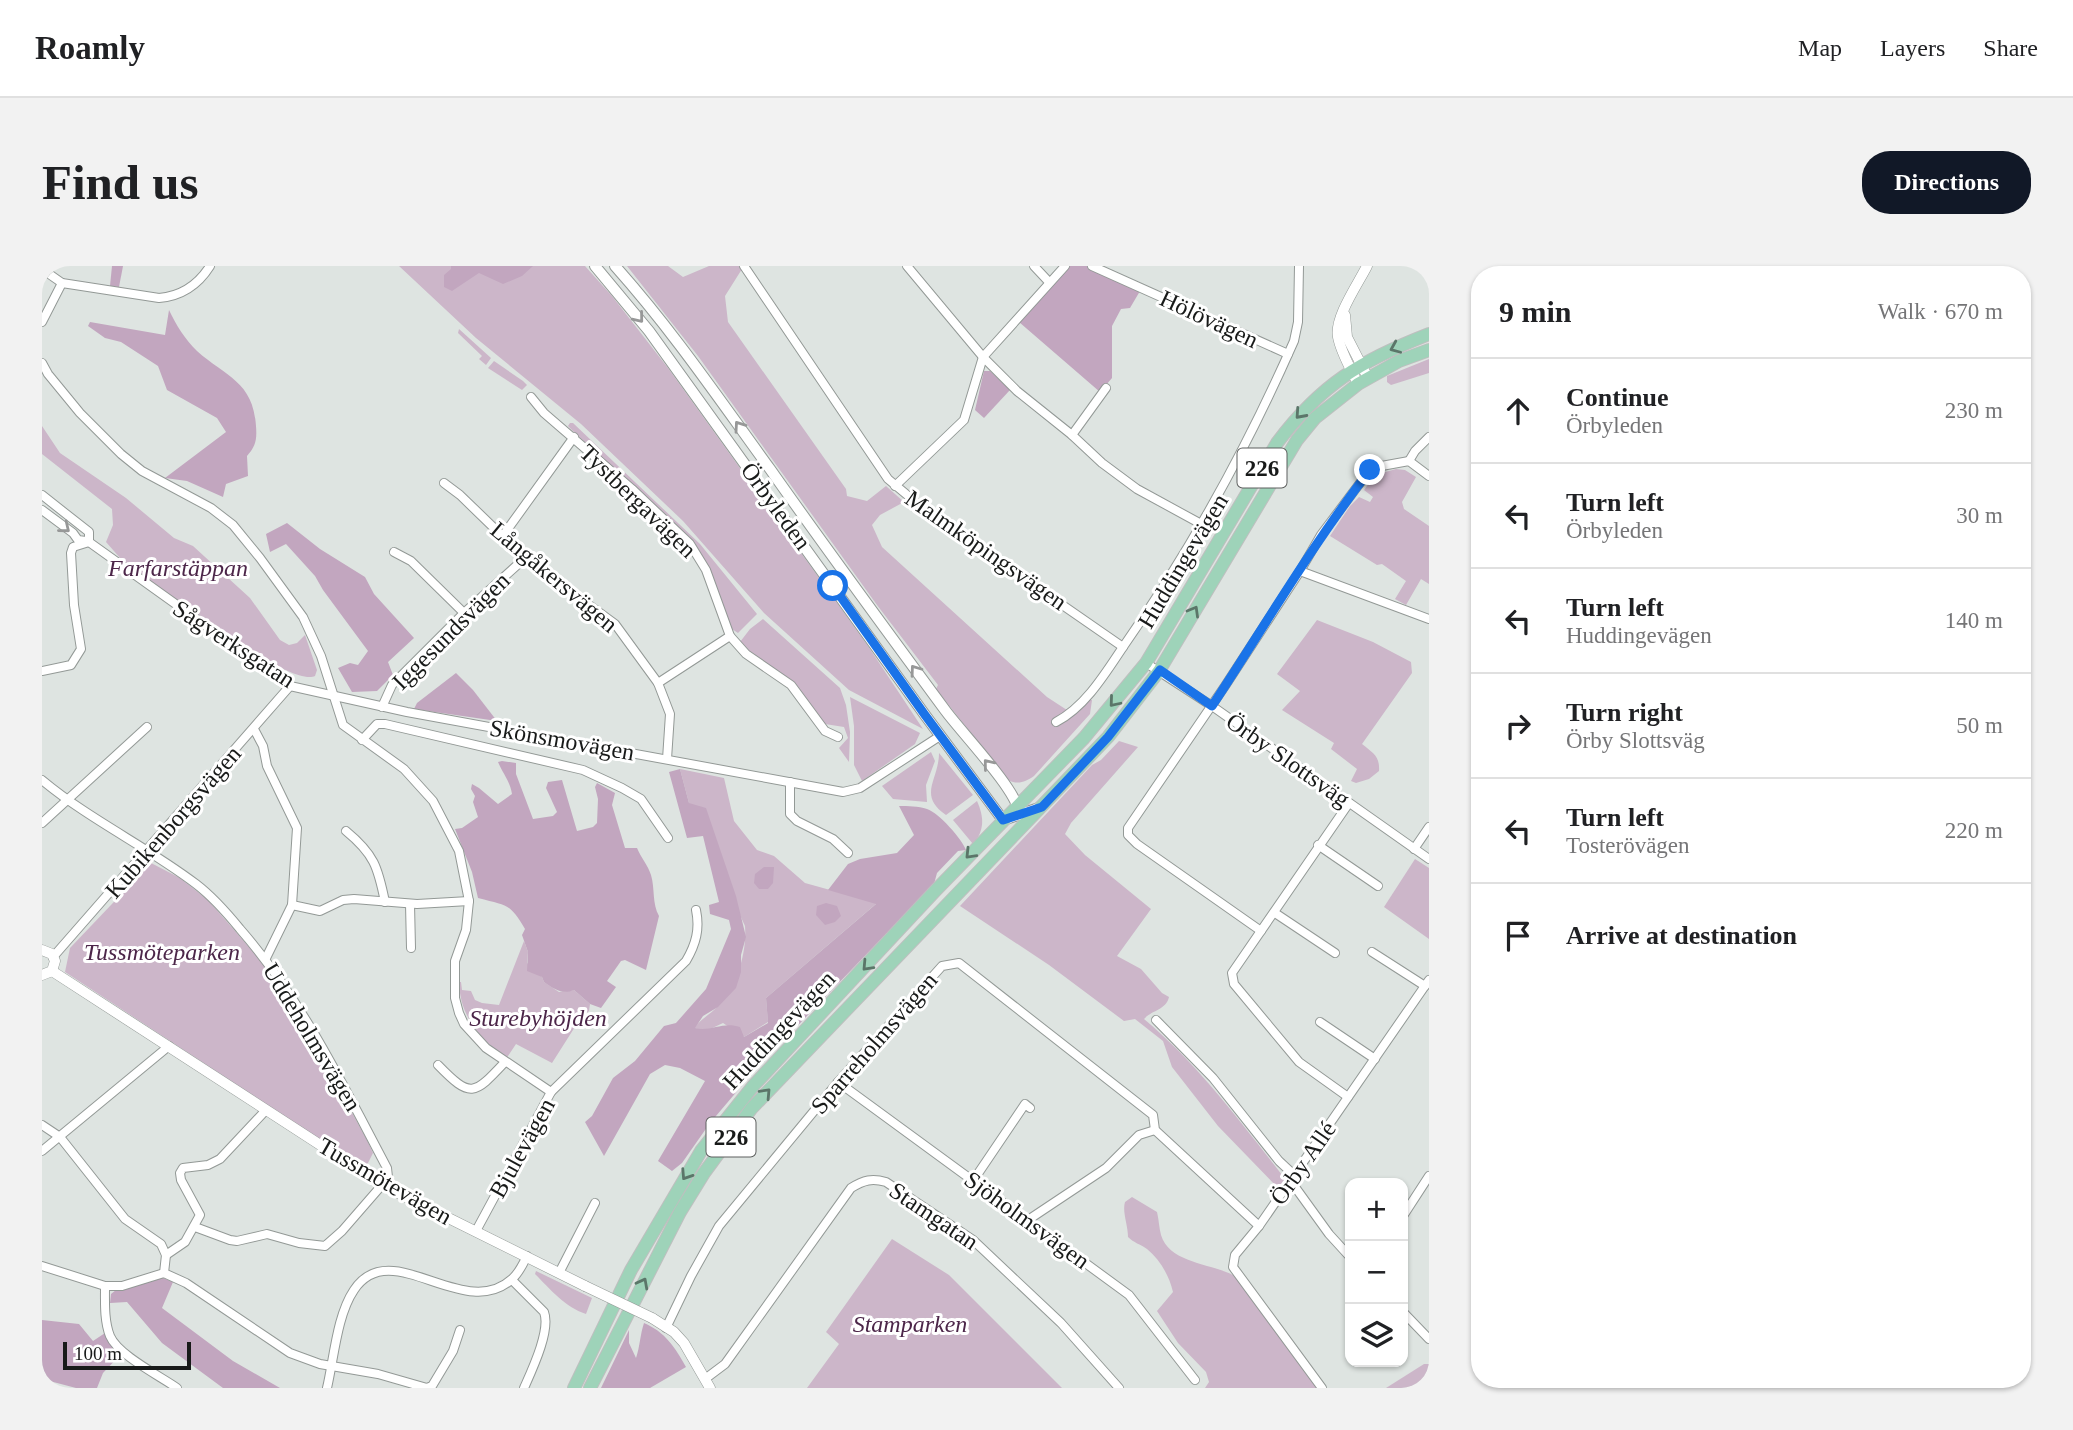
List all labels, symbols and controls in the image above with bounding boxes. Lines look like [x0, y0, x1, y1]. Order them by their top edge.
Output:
text: Roamly [35, 30, 145, 66]
text: Map [1798, 35, 1842, 61]
text: Layers [1880, 35, 1945, 61]
text: Share [1983, 35, 2038, 61]
button: Directions [1862, 151, 2031, 214]
text: Find us [42, 155, 199, 210]
street label: Hölövägen [1156, 285, 1262, 353]
text: 9 min [1499, 295, 1572, 328]
text: Walk · 670 m [1878, 299, 2003, 324]
one-way arrow [630, 310, 643, 323]
one-way arrow [1389, 340, 1402, 354]
text: Continue [1566, 383, 1669, 412]
icon: ahead [1499, 392, 1537, 430]
text: 230 m [1945, 398, 2003, 423]
one-way arrow [1296, 406, 1308, 419]
text: Örbyleden [1566, 413, 1663, 438]
one-way arrow [735, 421, 747, 434]
street label: Tystbergavägen [575, 439, 701, 563]
road number: 226 [1238, 448, 1286, 488]
route end [1354, 454, 1385, 485]
street label: Örbyleden [736, 457, 816, 555]
street label: Malmköpingsvägen [900, 485, 1072, 615]
text: Turn left [1566, 488, 1664, 517]
street label: Huddingevägen [1133, 489, 1233, 633]
icon: left [1499, 497, 1537, 535]
text: 30 m [1956, 503, 2003, 528]
street label: Långåkersvägen [485, 516, 623, 638]
text: Örbyleden [1566, 518, 1663, 543]
one-way arrow [58, 519, 70, 532]
park label: Farfarstäppan [107, 555, 248, 581]
street label: Iggesundsvägen [387, 567, 515, 695]
route start [817, 570, 848, 601]
text: Turn left [1566, 593, 1664, 622]
street label: Sågverksgatan [168, 595, 300, 693]
icon: left [1499, 602, 1537, 640]
one-way arrow [1186, 606, 1199, 619]
text: 140 m [1945, 608, 2003, 633]
text: Huddingevägen [1566, 623, 1712, 648]
one-way arrow [911, 665, 923, 678]
one-way arrow [1110, 694, 1122, 707]
text: Turn right [1566, 698, 1683, 727]
icon: right [1499, 707, 1537, 745]
street label: Örby Slottsväg [1221, 708, 1355, 812]
text: 50 m [1956, 713, 2003, 738]
street label: Skönsmovägen [488, 714, 636, 766]
text: Örby Slottsväg [1566, 728, 1705, 753]
street label: Kubikenborgsvägen [100, 741, 246, 903]
one-way arrow [983, 760, 996, 772]
text: Turn left [1566, 803, 1664, 832]
icon: left [1499, 812, 1537, 850]
text: 220 m [1945, 818, 2003, 843]
text: Tosterövägen [1566, 833, 1690, 858]
one-way arrow [966, 846, 979, 859]
icon: arrive [1499, 917, 1537, 955]
text: Arrive at destination [1566, 921, 1797, 950]
park label: Tussmöteparken [84, 939, 240, 965]
street label: Uddeholmsvägen [258, 958, 366, 1116]
one-way arrow [862, 958, 875, 971]
street label: Huddingevägen [718, 966, 840, 1094]
street label: Sparreholmsvägen [806, 967, 942, 1119]
park label: Sturebyhöjden [469, 1005, 607, 1031]
one-way arrow [758, 1089, 771, 1102]
street label: Bjulevägen [484, 1094, 560, 1202]
street label: Örby Allé [1265, 1116, 1341, 1210]
road number: 226 [706, 1118, 756, 1156]
street label: Tussmötevägen [314, 1132, 456, 1230]
street label: Sjöholmsvägen [959, 1166, 1095, 1274]
one-way arrow [681, 1167, 694, 1180]
street label: Stamgatan [885, 1177, 983, 1255]
map controls [1345, 1178, 1408, 1367]
button: + [1345, 1178, 1408, 1241]
button: − [1345, 1241, 1408, 1304]
one-way arrow [634, 1278, 648, 1291]
button: layers [1345, 1304, 1408, 1367]
park label: Stamparken [853, 1311, 967, 1337]
scale bar [63, 1339, 191, 1371]
text: 100 m [74, 1343, 122, 1364]

